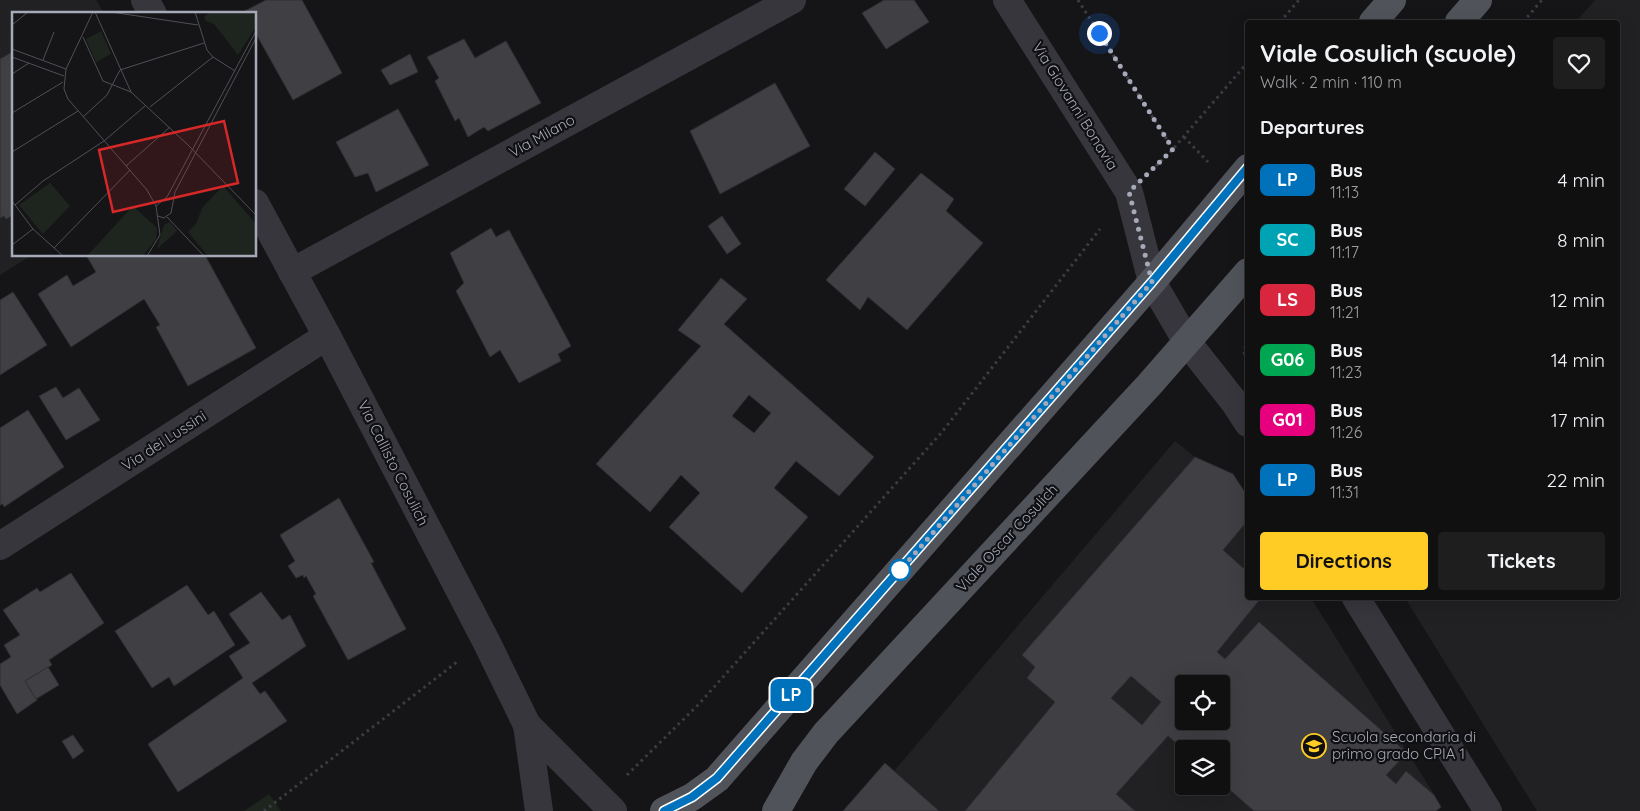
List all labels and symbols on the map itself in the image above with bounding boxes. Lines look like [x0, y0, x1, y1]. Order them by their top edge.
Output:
inset map [12, 12, 256, 256]
your location [1087, 21, 1112, 46]
street label: Via Giovanni Bonavia [1028, 38, 1122, 173]
street label: Via Milano [506, 110, 578, 161]
street label: Via Callisto Cosulich [354, 397, 433, 529]
street label: Via dei Lussini [118, 406, 210, 475]
street label: Viale Oscar Cosulich [952, 480, 1062, 596]
unlabelled marker [889, 559, 911, 581]
line badge: LP [768, 679, 814, 711]
place label: Scuola secondaria di primo grado CPIA 1 [1332, 727, 1476, 763]
school or university icon: Scuola secondaria di primo grado CPIA 1 [1301, 733, 1327, 759]

